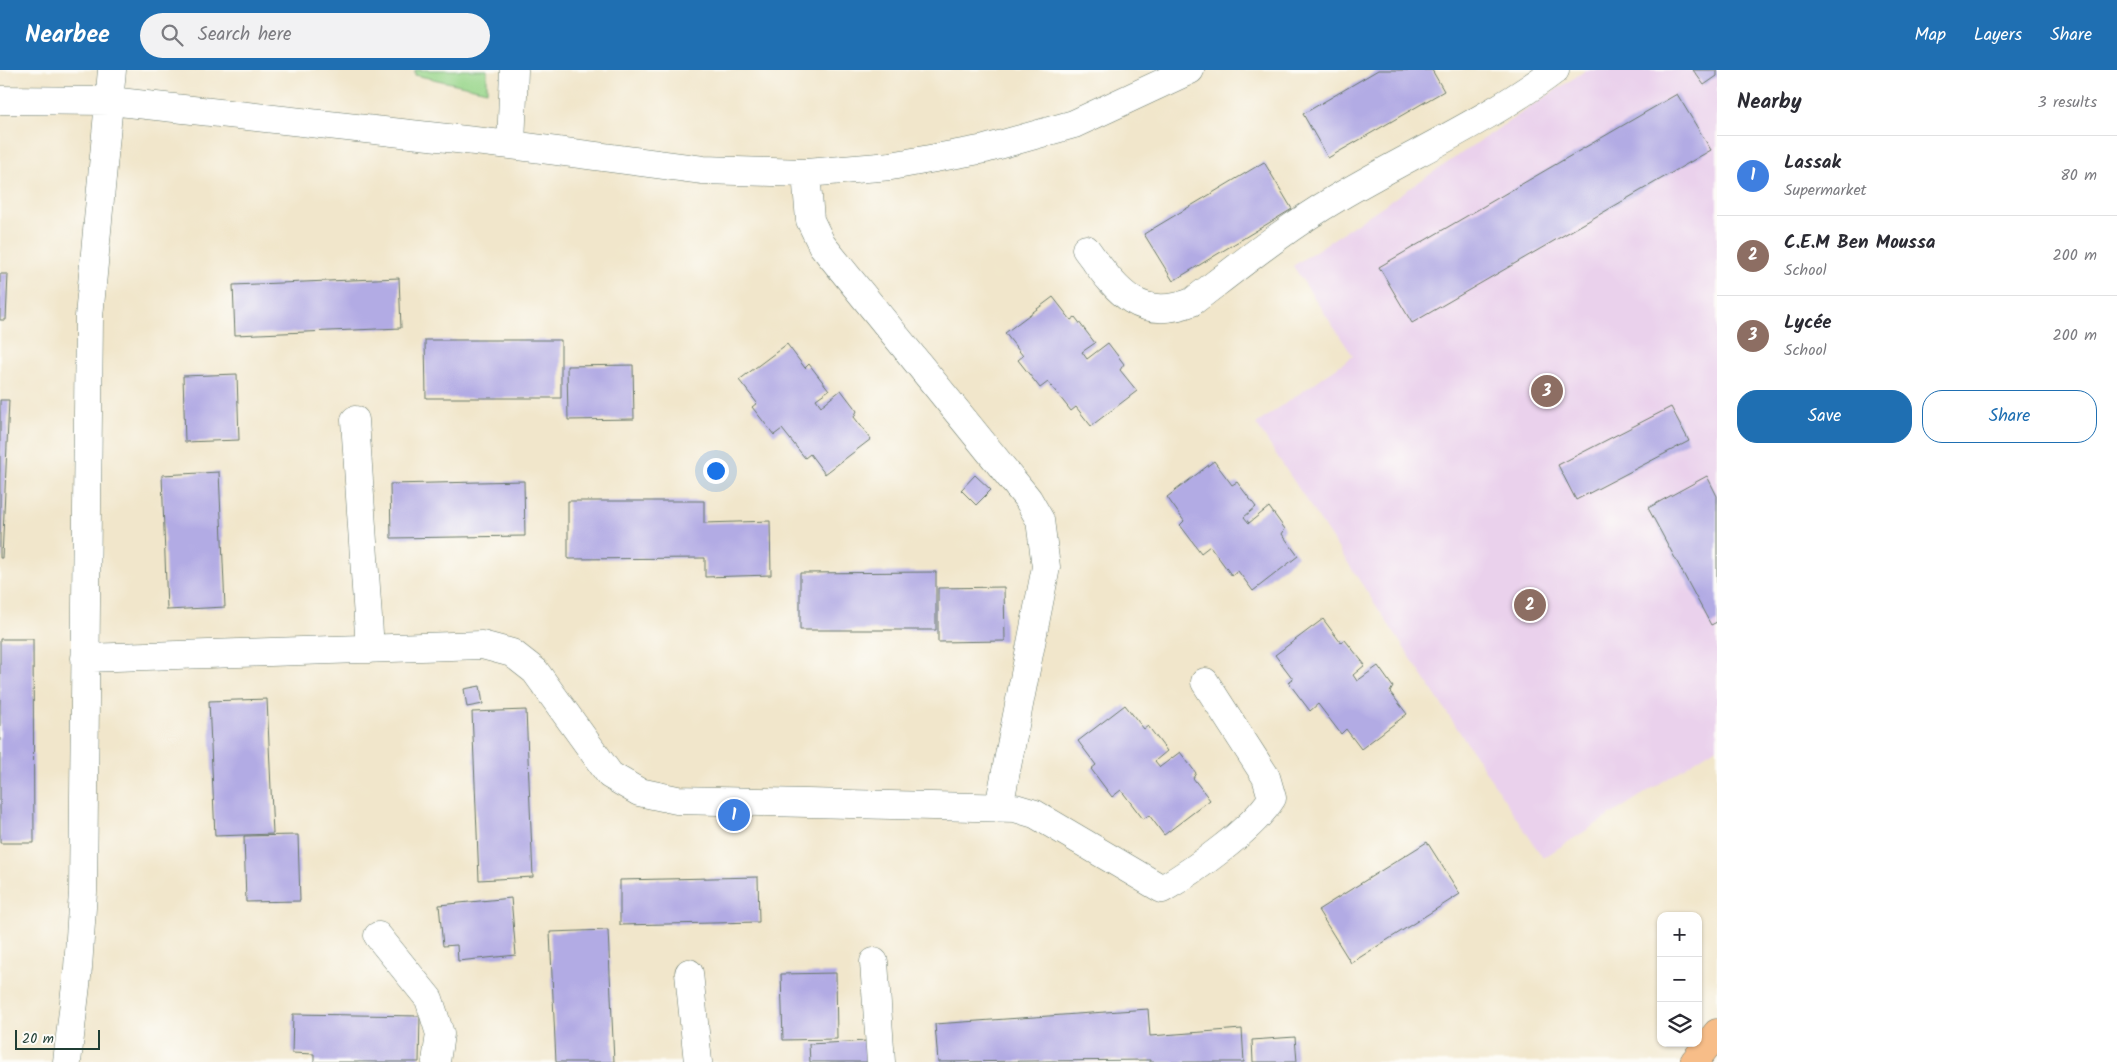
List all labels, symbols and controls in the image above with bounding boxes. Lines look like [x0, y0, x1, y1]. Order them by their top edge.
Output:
search box [140, 13, 490, 58]
text: Nearbee [25, 16, 110, 55]
text: Search here [198, 20, 292, 50]
icon: search [158, 21, 186, 49]
text: Map [1915, 21, 1946, 50]
text: Layers [1974, 21, 2022, 50]
text: Share [2050, 21, 2092, 50]
text: Nearby [1737, 86, 1802, 119]
text: 3 results [2038, 90, 2097, 115]
text: Lassak [1784, 148, 1841, 178]
text: 1 [1751, 163, 1755, 188]
text: 80 m [2060, 163, 2097, 188]
text: Supermarket [1784, 178, 1867, 203]
text: C.E.M Ben Moussa [1784, 228, 1936, 258]
text: 2 [1748, 243, 1758, 268]
text: 200 m [2053, 243, 2097, 268]
text: School [1784, 258, 1827, 283]
text: Lycée [1784, 308, 1831, 338]
text: 3 [1749, 323, 1757, 348]
text: 200 m [2053, 323, 2097, 348]
text: School [1784, 338, 1827, 363]
pin: 3 [1531, 372, 1563, 410]
button: Save [1737, 390, 1912, 443]
button: Share [1922, 390, 2097, 443]
your location [703, 458, 729, 484]
pin: 2 [1514, 586, 1546, 624]
pin: 1 [718, 796, 750, 834]
map controls [1657, 912, 1702, 1047]
button: + [1657, 912, 1702, 957]
button: − [1657, 957, 1702, 1002]
button: layers [1657, 1002, 1702, 1047]
scale bar [15, 1027, 100, 1050]
text: 20 m [22, 1028, 54, 1050]

